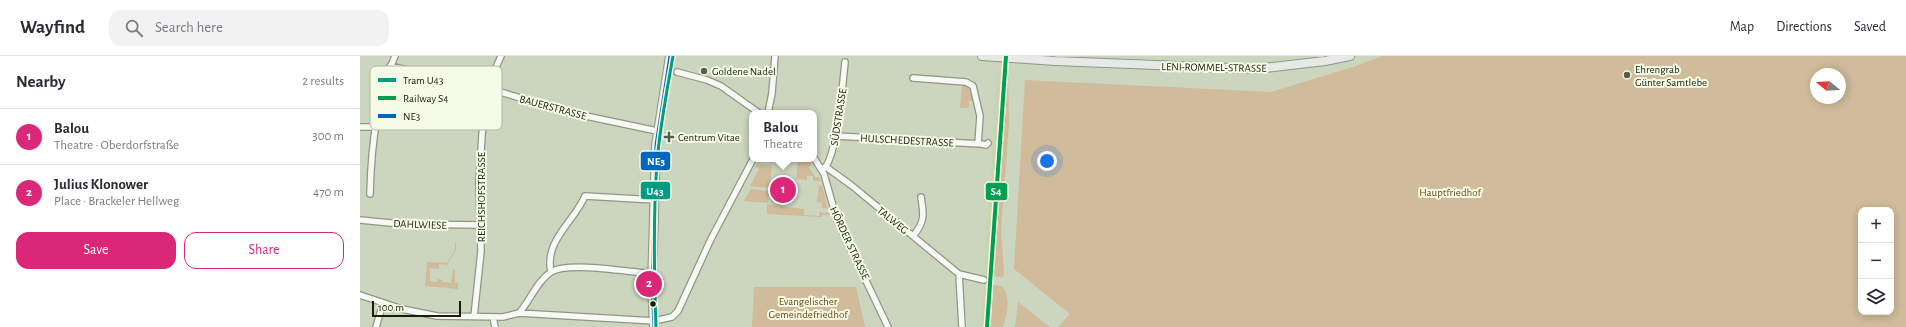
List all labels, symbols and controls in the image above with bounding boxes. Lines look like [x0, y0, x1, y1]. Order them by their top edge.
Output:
search box [109, 10, 389, 46]
icon: search [123, 17, 145, 39]
text: Wayfind [20, 18, 85, 37]
text: Search here [155, 20, 223, 35]
text: Map [1730, 20, 1754, 34]
text: Directions [1776, 20, 1832, 34]
text: Saved [1854, 20, 1886, 34]
street label: LENI-ROMMEL-STRASSE [1161, 61, 1267, 74]
place label: Ehrengrab Günter Samtlebe [1635, 64, 1707, 88]
legend [370, 66, 502, 130]
marker: Goldene Nadel [699, 66, 709, 76]
place label: Goldene Nadel [712, 66, 776, 77]
north arrow [1810, 68, 1846, 104]
marker: Ehrengrab Günter Samtlebe [1622, 70, 1632, 80]
text: Nearby [16, 73, 66, 90]
text: 2 results [302, 75, 344, 88]
text: Tram U43 [403, 75, 444, 86]
street label: SÜDSTRASSE [829, 87, 849, 146]
text: Railway S4 [403, 93, 449, 104]
street label: BAUERSTRASSE [518, 93, 588, 122]
popup [749, 110, 817, 162]
text: NE3 [403, 111, 421, 122]
text: Balou [763, 120, 798, 135]
text: Balou [54, 121, 89, 136]
text: 1 [27, 130, 31, 143]
text: 300 m [312, 130, 344, 143]
marker: Centrum Vitae [663, 131, 675, 143]
place label: Centrum Vitae [678, 132, 740, 143]
street label: HULSCHEDESTRASSE [860, 133, 955, 148]
text: Theatre [763, 138, 803, 151]
text: Theatre · Oberdorfstraße [54, 139, 179, 152]
street label: REICHSHOFSTRASSE [476, 151, 487, 242]
line badge: NE3 [640, 151, 671, 171]
your location [1037, 151, 1057, 171]
text: NE3 [647, 156, 665, 167]
pin: 1 [770, 175, 796, 205]
text: Julius Klonower [54, 177, 148, 192]
line badge: U43 [640, 181, 671, 200]
line badge: S4 [985, 182, 1008, 201]
text: 2 [26, 186, 32, 199]
text: 470 m [313, 186, 344, 199]
text: U43 [646, 186, 664, 197]
text: S4 [990, 186, 1002, 197]
park label: Hauptfriedhof [1419, 187, 1481, 198]
text: Place · Brackeler Hellweg [54, 195, 179, 208]
street label: HÖRDER STRASSE [828, 205, 872, 282]
street label: TALWEG [875, 205, 910, 236]
map controls [1858, 207, 1894, 315]
button: + [1858, 207, 1894, 243]
street label: DAHLWIESE [393, 218, 448, 231]
button: Save [16, 232, 176, 269]
button: Share [184, 232, 344, 269]
button: − [1858, 243, 1894, 279]
pin: 2 [636, 269, 662, 299]
button: layers [1858, 279, 1894, 315]
park label: Evangelischer Gemeindefriedhof [769, 296, 848, 320]
scale bar [372, 299, 461, 318]
unlabelled marker [648, 299, 658, 309]
text: 100 m [378, 302, 404, 313]

